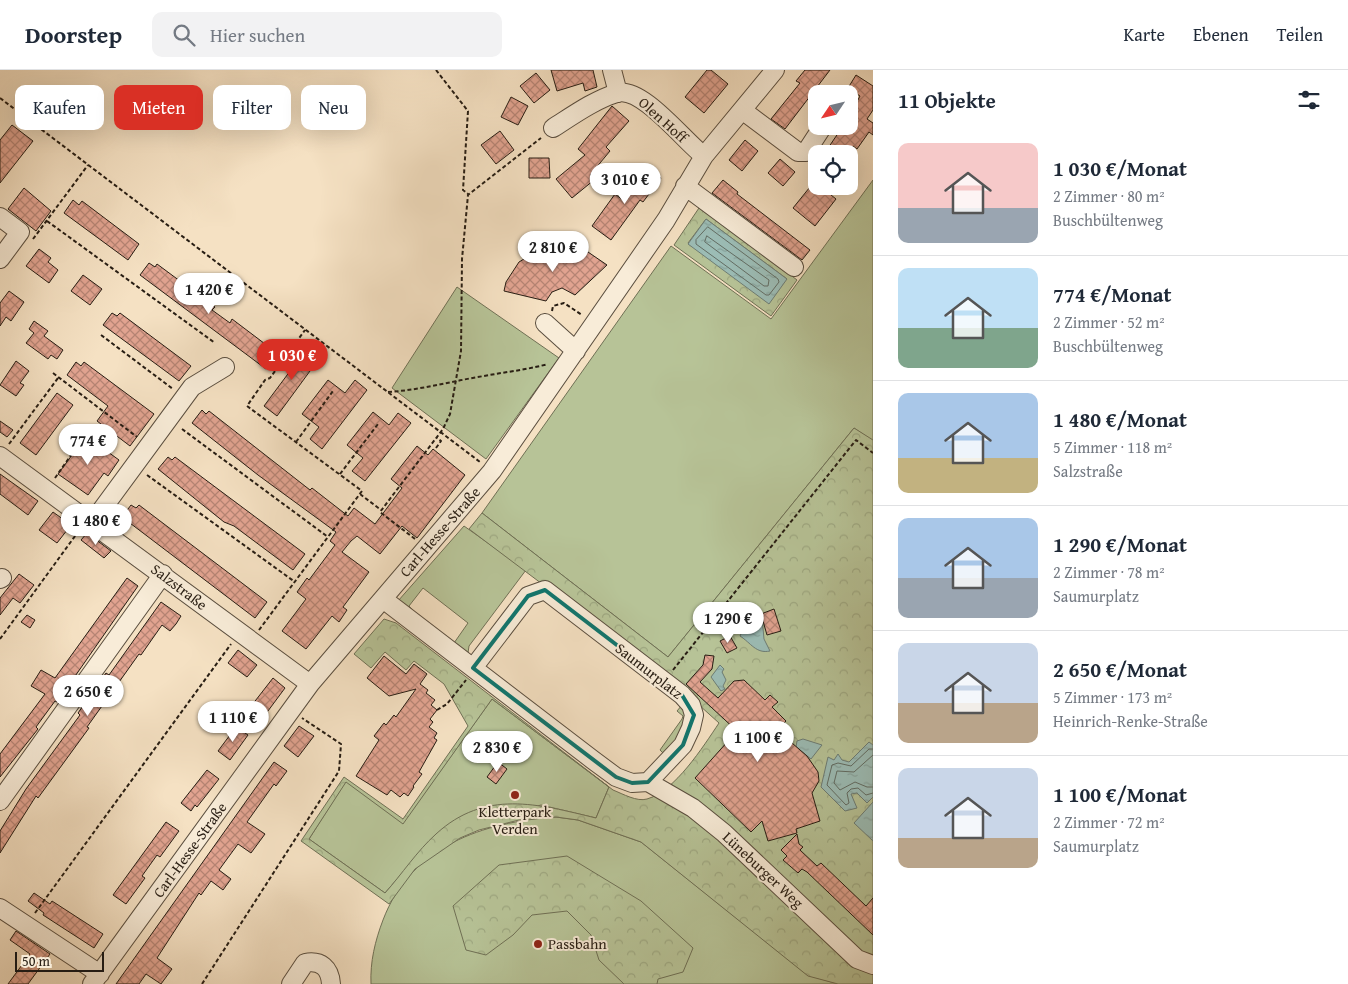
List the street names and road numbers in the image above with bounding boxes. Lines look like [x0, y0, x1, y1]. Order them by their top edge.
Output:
street label: Olen Hoff [634, 92, 693, 148]
street label: Carl-Hesse-Straße [394, 482, 485, 581]
street label: Salzstraße [147, 559, 212, 615]
street label: Saumurplatz [611, 638, 688, 704]
street label: Carl-Hesse-Straße [148, 798, 231, 902]
street label: Lüneburger Weg [718, 827, 809, 913]

